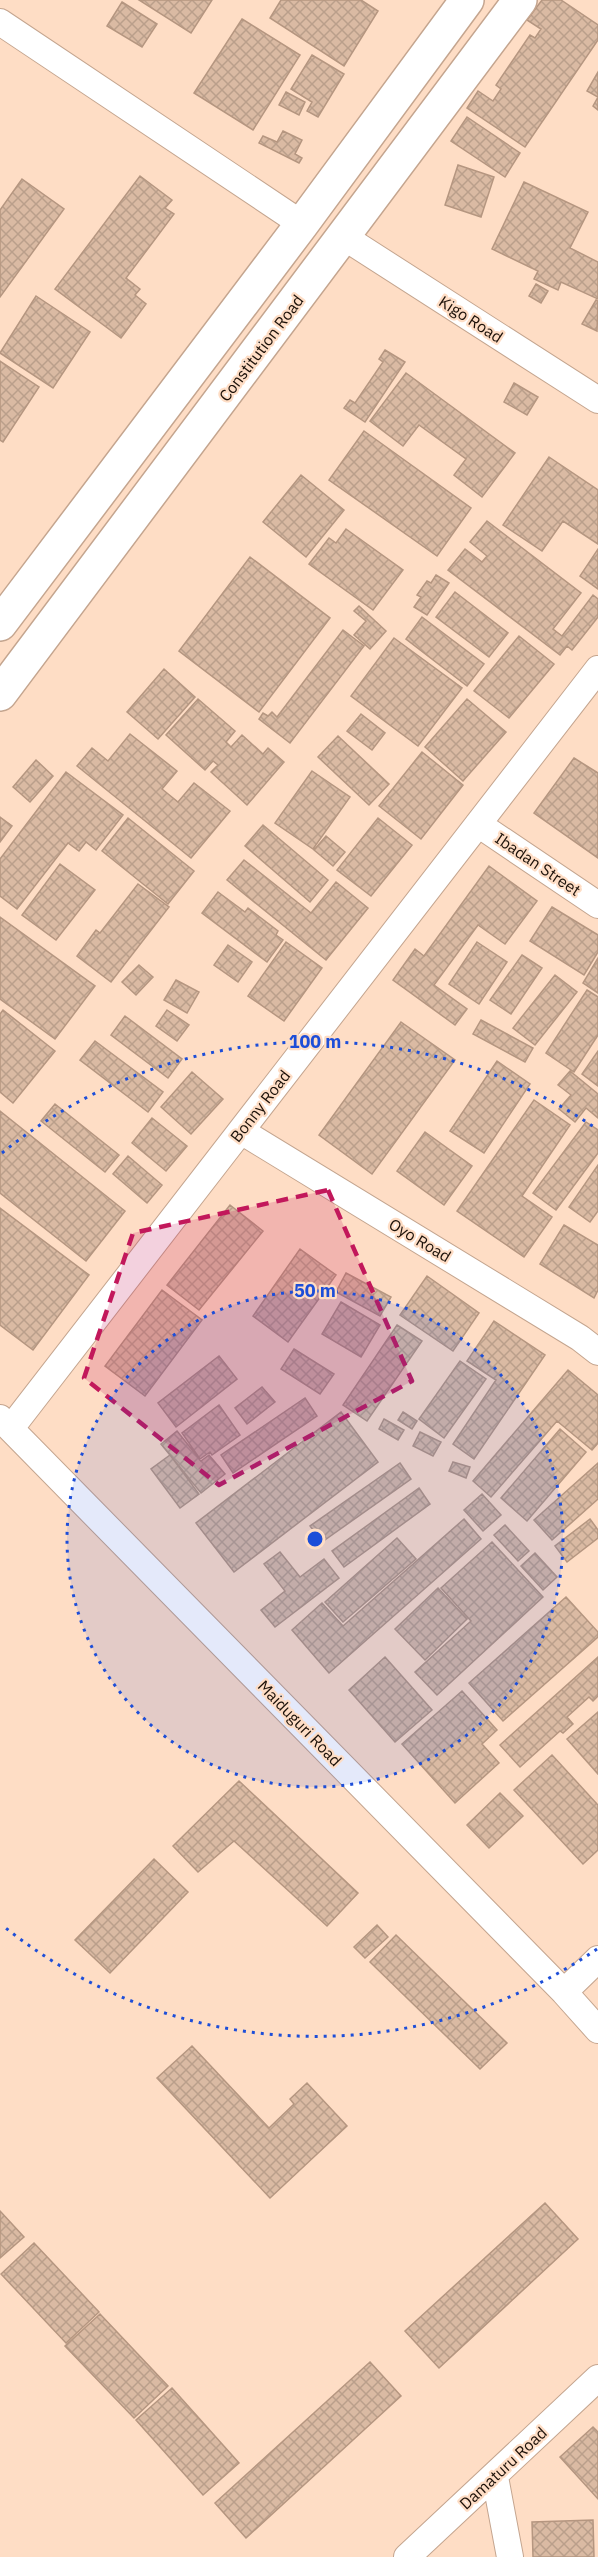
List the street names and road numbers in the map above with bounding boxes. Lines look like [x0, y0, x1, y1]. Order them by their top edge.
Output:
street label: Constitution Road [214, 291, 308, 405]
street label: Kigo Road [435, 291, 507, 347]
street label: Ibadan Street [491, 828, 585, 900]
street label: Bonny Road [226, 1066, 294, 1146]
street label: Oyo Road [385, 1214, 455, 1266]
street label: Maiduguri Road [254, 1676, 346, 1770]
street label: Damaturu Road [455, 2422, 551, 2514]

